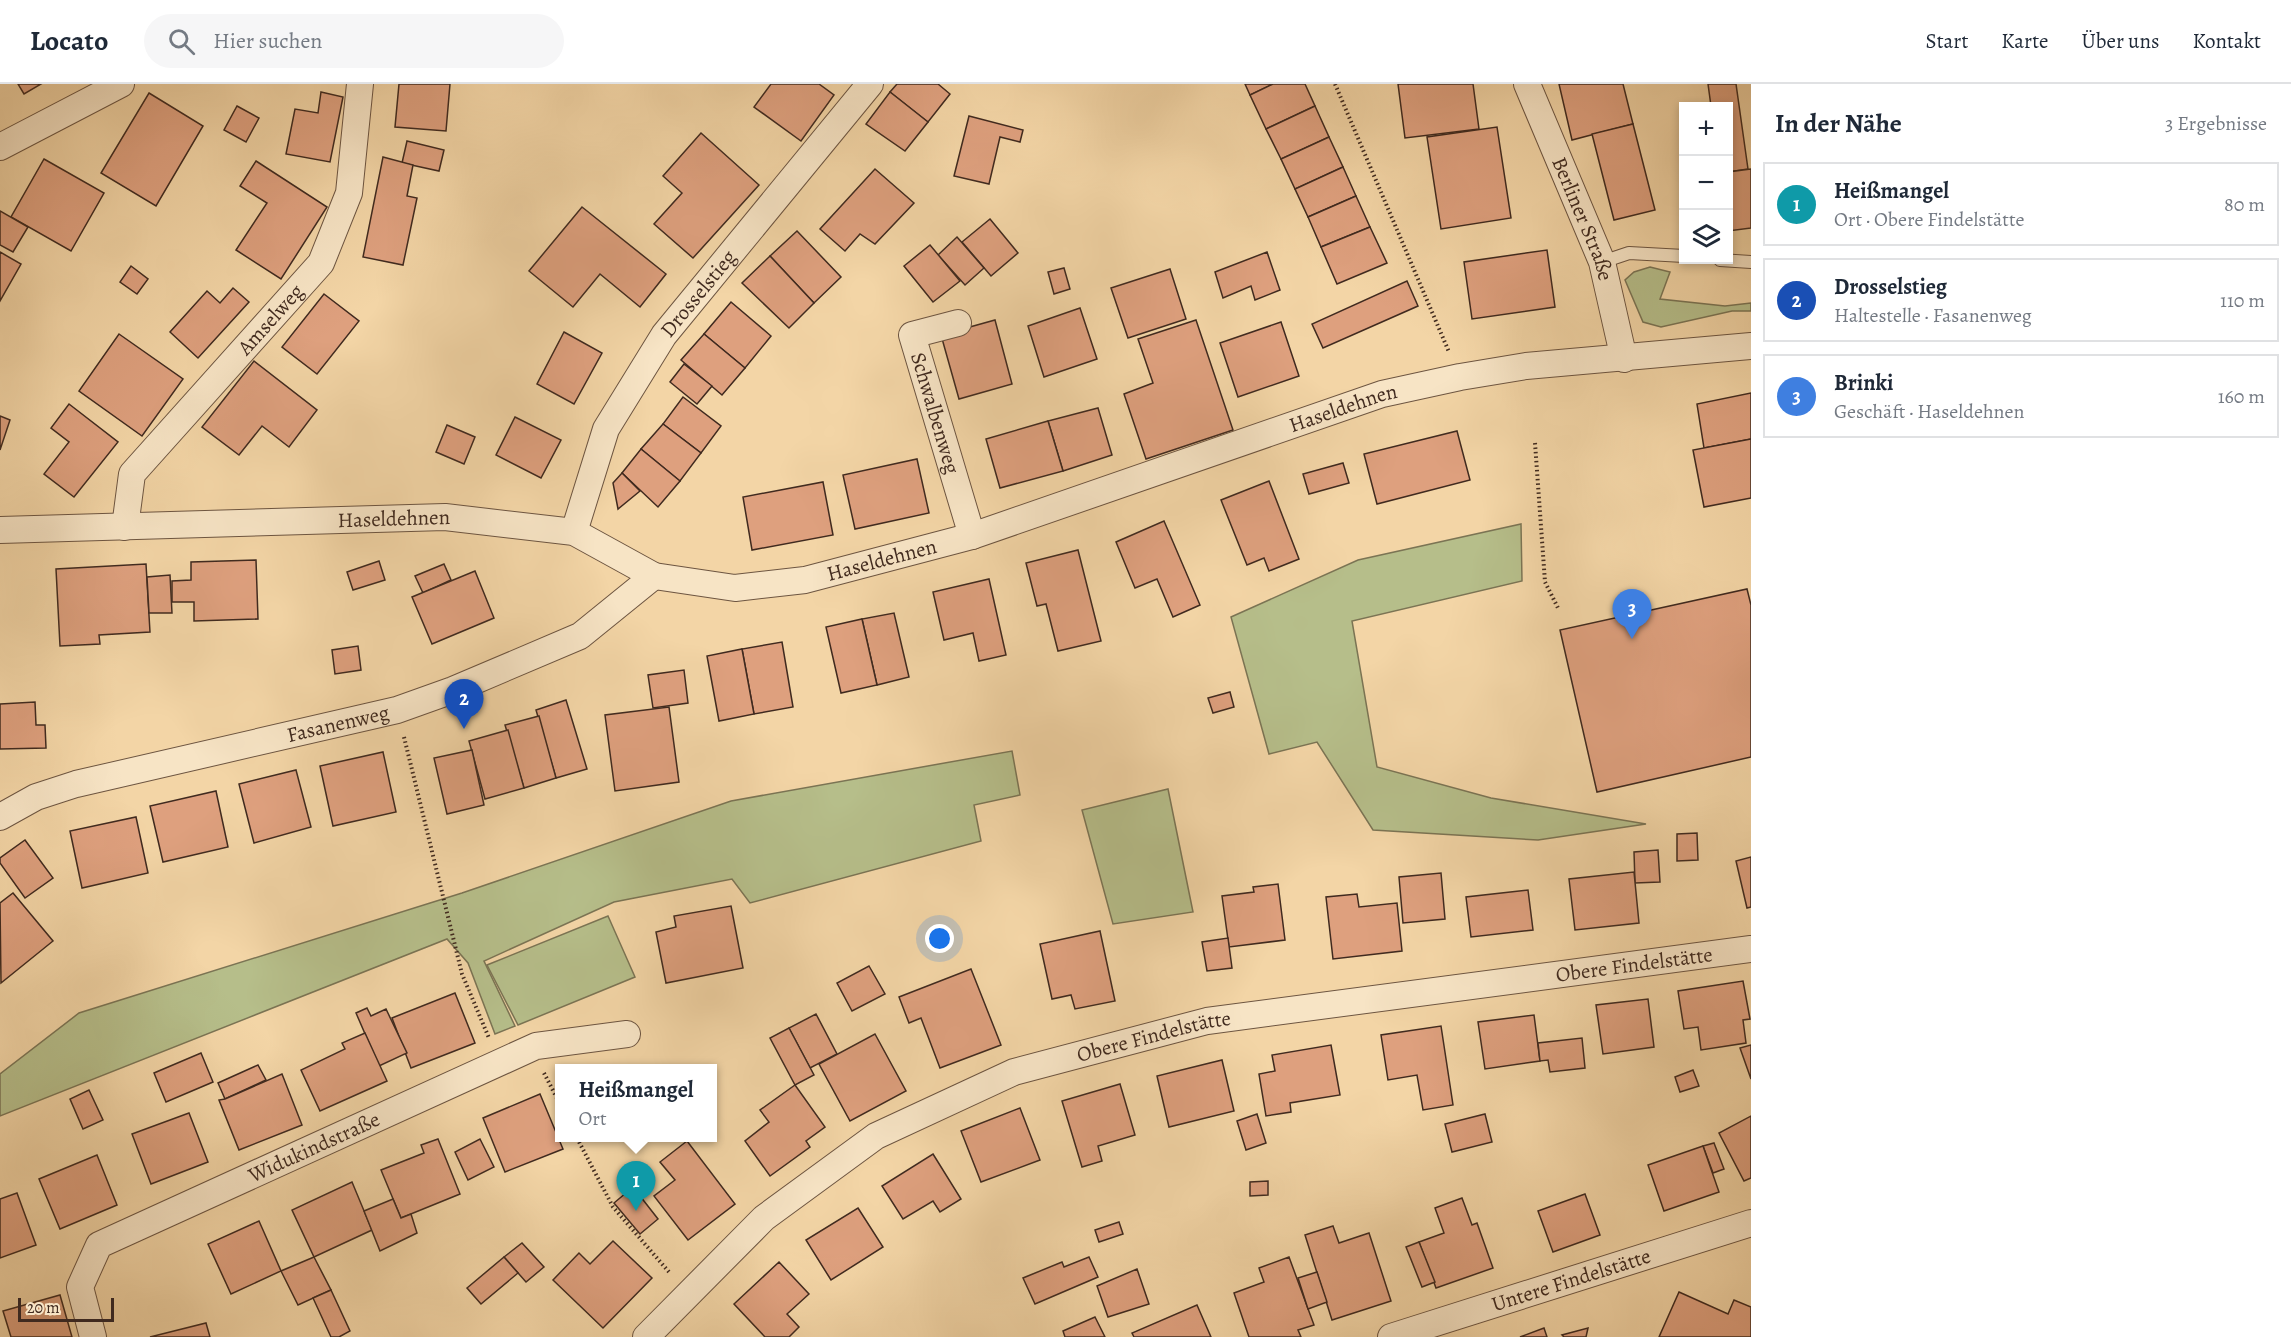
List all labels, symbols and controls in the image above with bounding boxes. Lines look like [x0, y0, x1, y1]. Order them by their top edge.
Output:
search box [144, 14, 564, 68]
text: Locato [30, 22, 108, 60]
icon: search [165, 25, 198, 58]
text: Hier suchen [213, 26, 322, 56]
text: Start [1926, 27, 1968, 55]
text: Karte [2001, 27, 2049, 55]
text: Über uns [2082, 27, 2159, 55]
text: Kontakt [2192, 27, 2261, 55]
map controls [1679, 102, 1733, 264]
button: + [1679, 102, 1733, 156]
text: In der Nähe [1775, 106, 1902, 141]
text: 3 Ergebnisse [2165, 110, 2267, 137]
street label: Berliner Straße [1545, 152, 1620, 283]
button: − [1679, 156, 1733, 210]
text: Heißmangel [1834, 176, 1949, 206]
text: 1 [1793, 191, 1800, 218]
text: 80 m [2224, 191, 2265, 218]
text: Ort · Obere Findelstätte [1834, 206, 2024, 233]
button: layers [1679, 210, 1733, 264]
street label: Drosselstieg [654, 243, 743, 343]
text: Drosselstieg [1834, 272, 1947, 302]
street label: Amselweg [230, 277, 310, 362]
text: 2 [1792, 287, 1801, 314]
text: 110 m [2220, 287, 2265, 314]
text: Haltestelle · Fasanenweg [1834, 302, 2032, 329]
street label: Schwalbenweg [904, 349, 967, 478]
text: Brinki [1834, 368, 1893, 398]
street label: Haseldehnen [1285, 377, 1400, 439]
text: 3 [1792, 383, 1801, 410]
text: 160 m [2218, 383, 2265, 410]
text: Geschäft · Haseldehnen [1834, 398, 2024, 425]
street label: Haseldehnen [337, 503, 451, 534]
street label: Haseldehnen [824, 532, 940, 588]
pin: 3 [1612, 590, 1652, 639]
pin: 2 [444, 680, 484, 729]
street label: Fasanenweg [284, 698, 392, 749]
your location [925, 924, 954, 953]
street label: Obere Findelstätte [1554, 940, 1714, 989]
street label: Obere Findelstätte [1074, 1004, 1233, 1069]
popup [555, 1064, 717, 1142]
text: Heißmangel [579, 1075, 694, 1105]
street label: Widukindstraße [243, 1105, 384, 1190]
text: Ort [579, 1105, 607, 1132]
pin: 1 [616, 1162, 656, 1211]
street label: Untere Findelstätte [1488, 1242, 1654, 1318]
scale bar [18, 1295, 114, 1322]
text: 20 m [27, 1297, 60, 1319]

